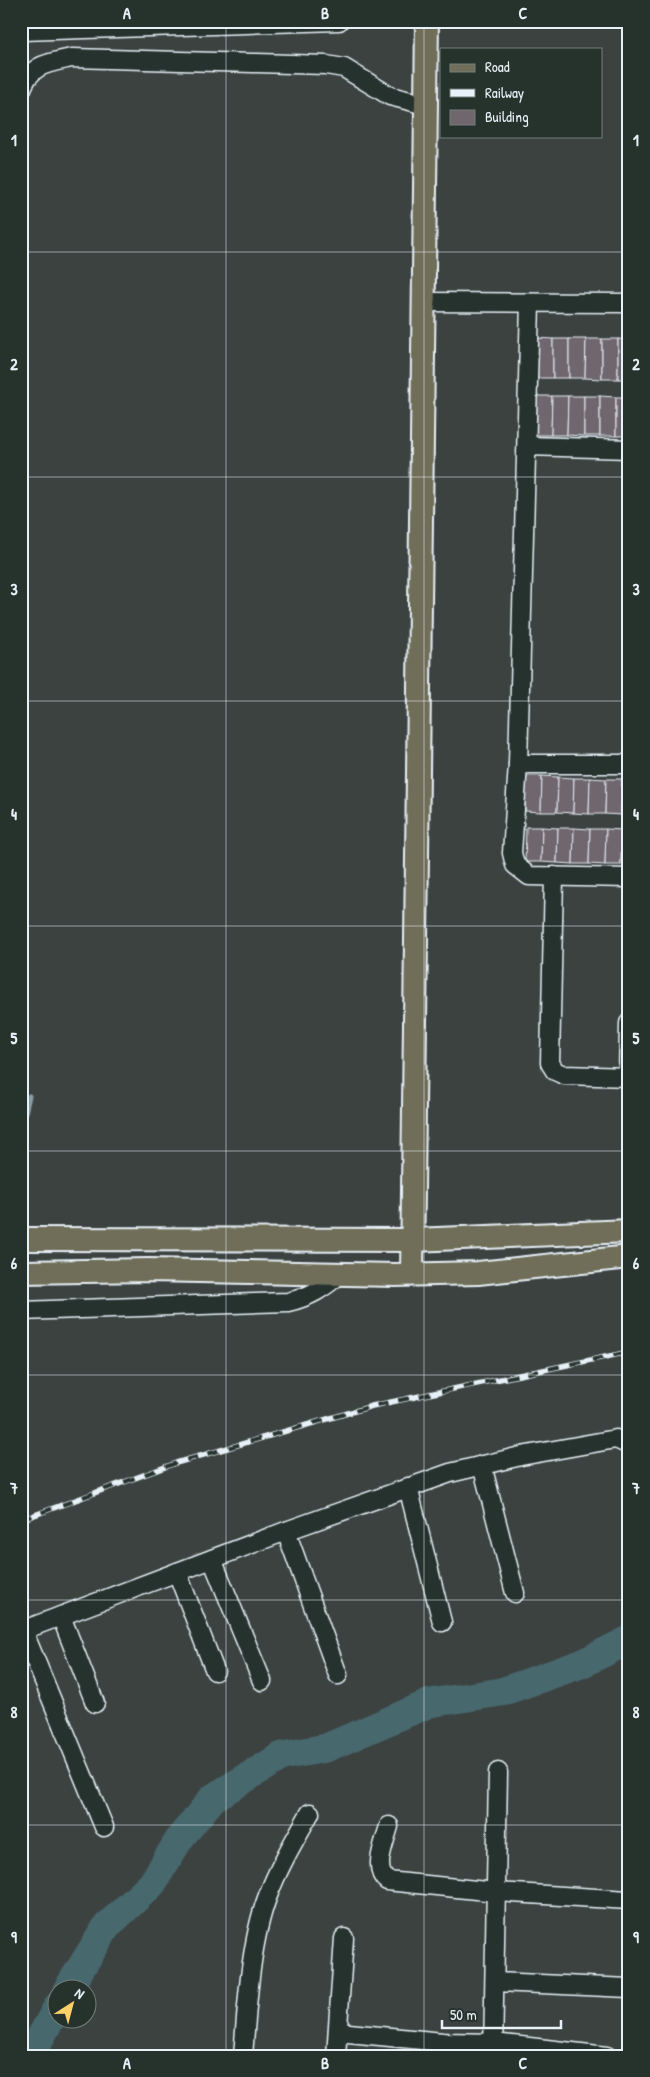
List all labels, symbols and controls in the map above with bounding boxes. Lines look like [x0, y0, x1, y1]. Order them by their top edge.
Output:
text: A [123, 2, 131, 24]
text: B [321, 2, 329, 24]
text: C [519, 2, 528, 24]
legend [440, 48, 602, 138]
text: Road [485, 56, 510, 77]
text: Railway [485, 82, 524, 103]
text: Building [485, 106, 529, 127]
text: 1 [11, 129, 17, 151]
text: 1 [633, 129, 639, 151]
text: 2 [10, 353, 18, 375]
text: 2 [632, 353, 640, 375]
text: 3 [10, 578, 18, 600]
text: 3 [632, 578, 640, 600]
text: 4 [11, 803, 17, 825]
text: 4 [633, 803, 639, 825]
text: 5 [11, 1027, 18, 1049]
text: 5 [633, 1027, 640, 1049]
text: 6 [11, 1252, 18, 1274]
text: 6 [633, 1252, 640, 1274]
text: 7 [9, 1477, 18, 1499]
text: 7 [631, 1477, 640, 1499]
text: 8 [11, 1701, 18, 1723]
text: 8 [633, 1701, 640, 1723]
text: 9 [11, 1926, 17, 1948]
text: 9 [633, 1926, 639, 1948]
north arrow [48, 1980, 98, 2030]
text: N [71, 1983, 89, 2003]
scale bar [442, 1997, 561, 2029]
text: 50 m [450, 2004, 477, 2025]
text: A [123, 2052, 131, 2074]
text: B [321, 2052, 329, 2074]
text: C [519, 2052, 528, 2074]

